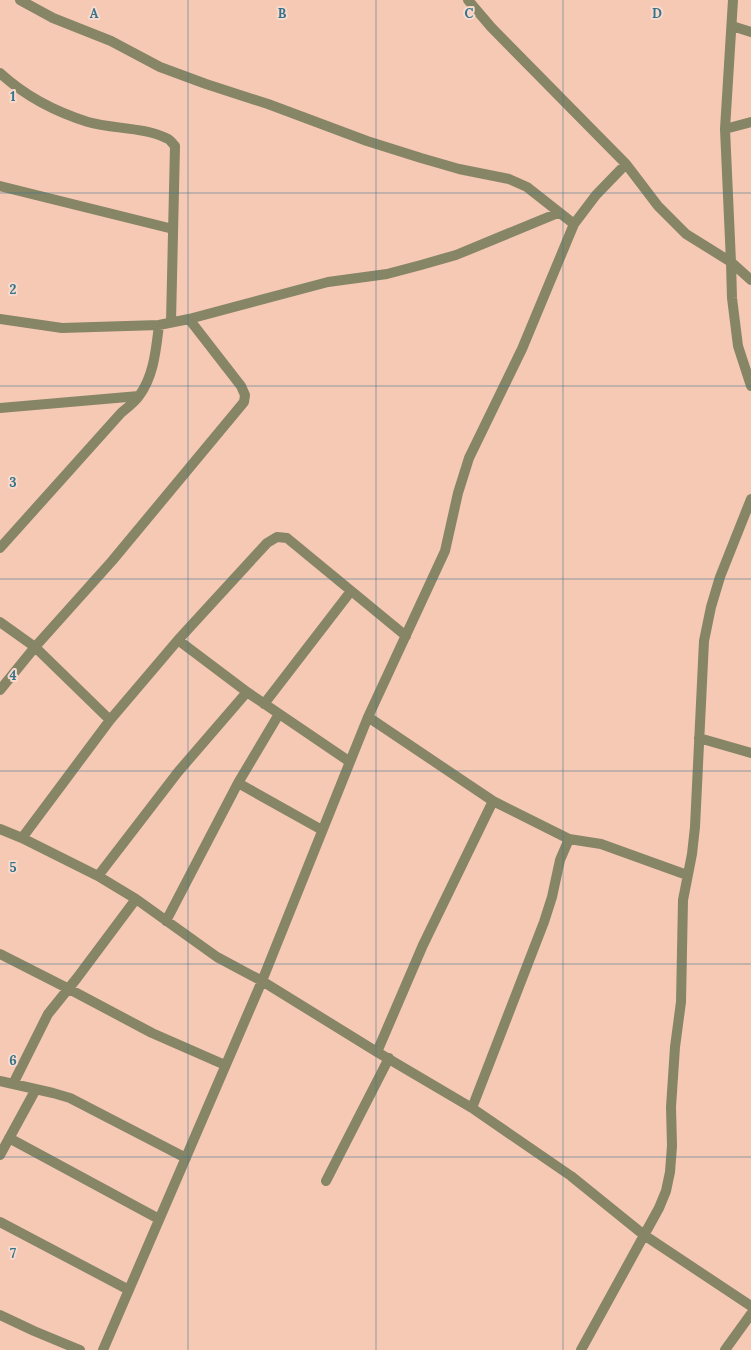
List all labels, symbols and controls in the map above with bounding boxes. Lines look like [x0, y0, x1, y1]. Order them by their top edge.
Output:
text: A [90, 5, 99, 22]
text: B [278, 5, 287, 22]
text: C [465, 5, 474, 22]
text: D [652, 5, 662, 22]
text: 1 [10, 88, 16, 105]
text: 2 [10, 281, 17, 298]
text: 3 [9, 474, 17, 491]
text: 4 [9, 667, 17, 684]
text: 5 [9, 859, 17, 876]
text: 6 [9, 1052, 17, 1069]
text: 7 [10, 1245, 16, 1262]

